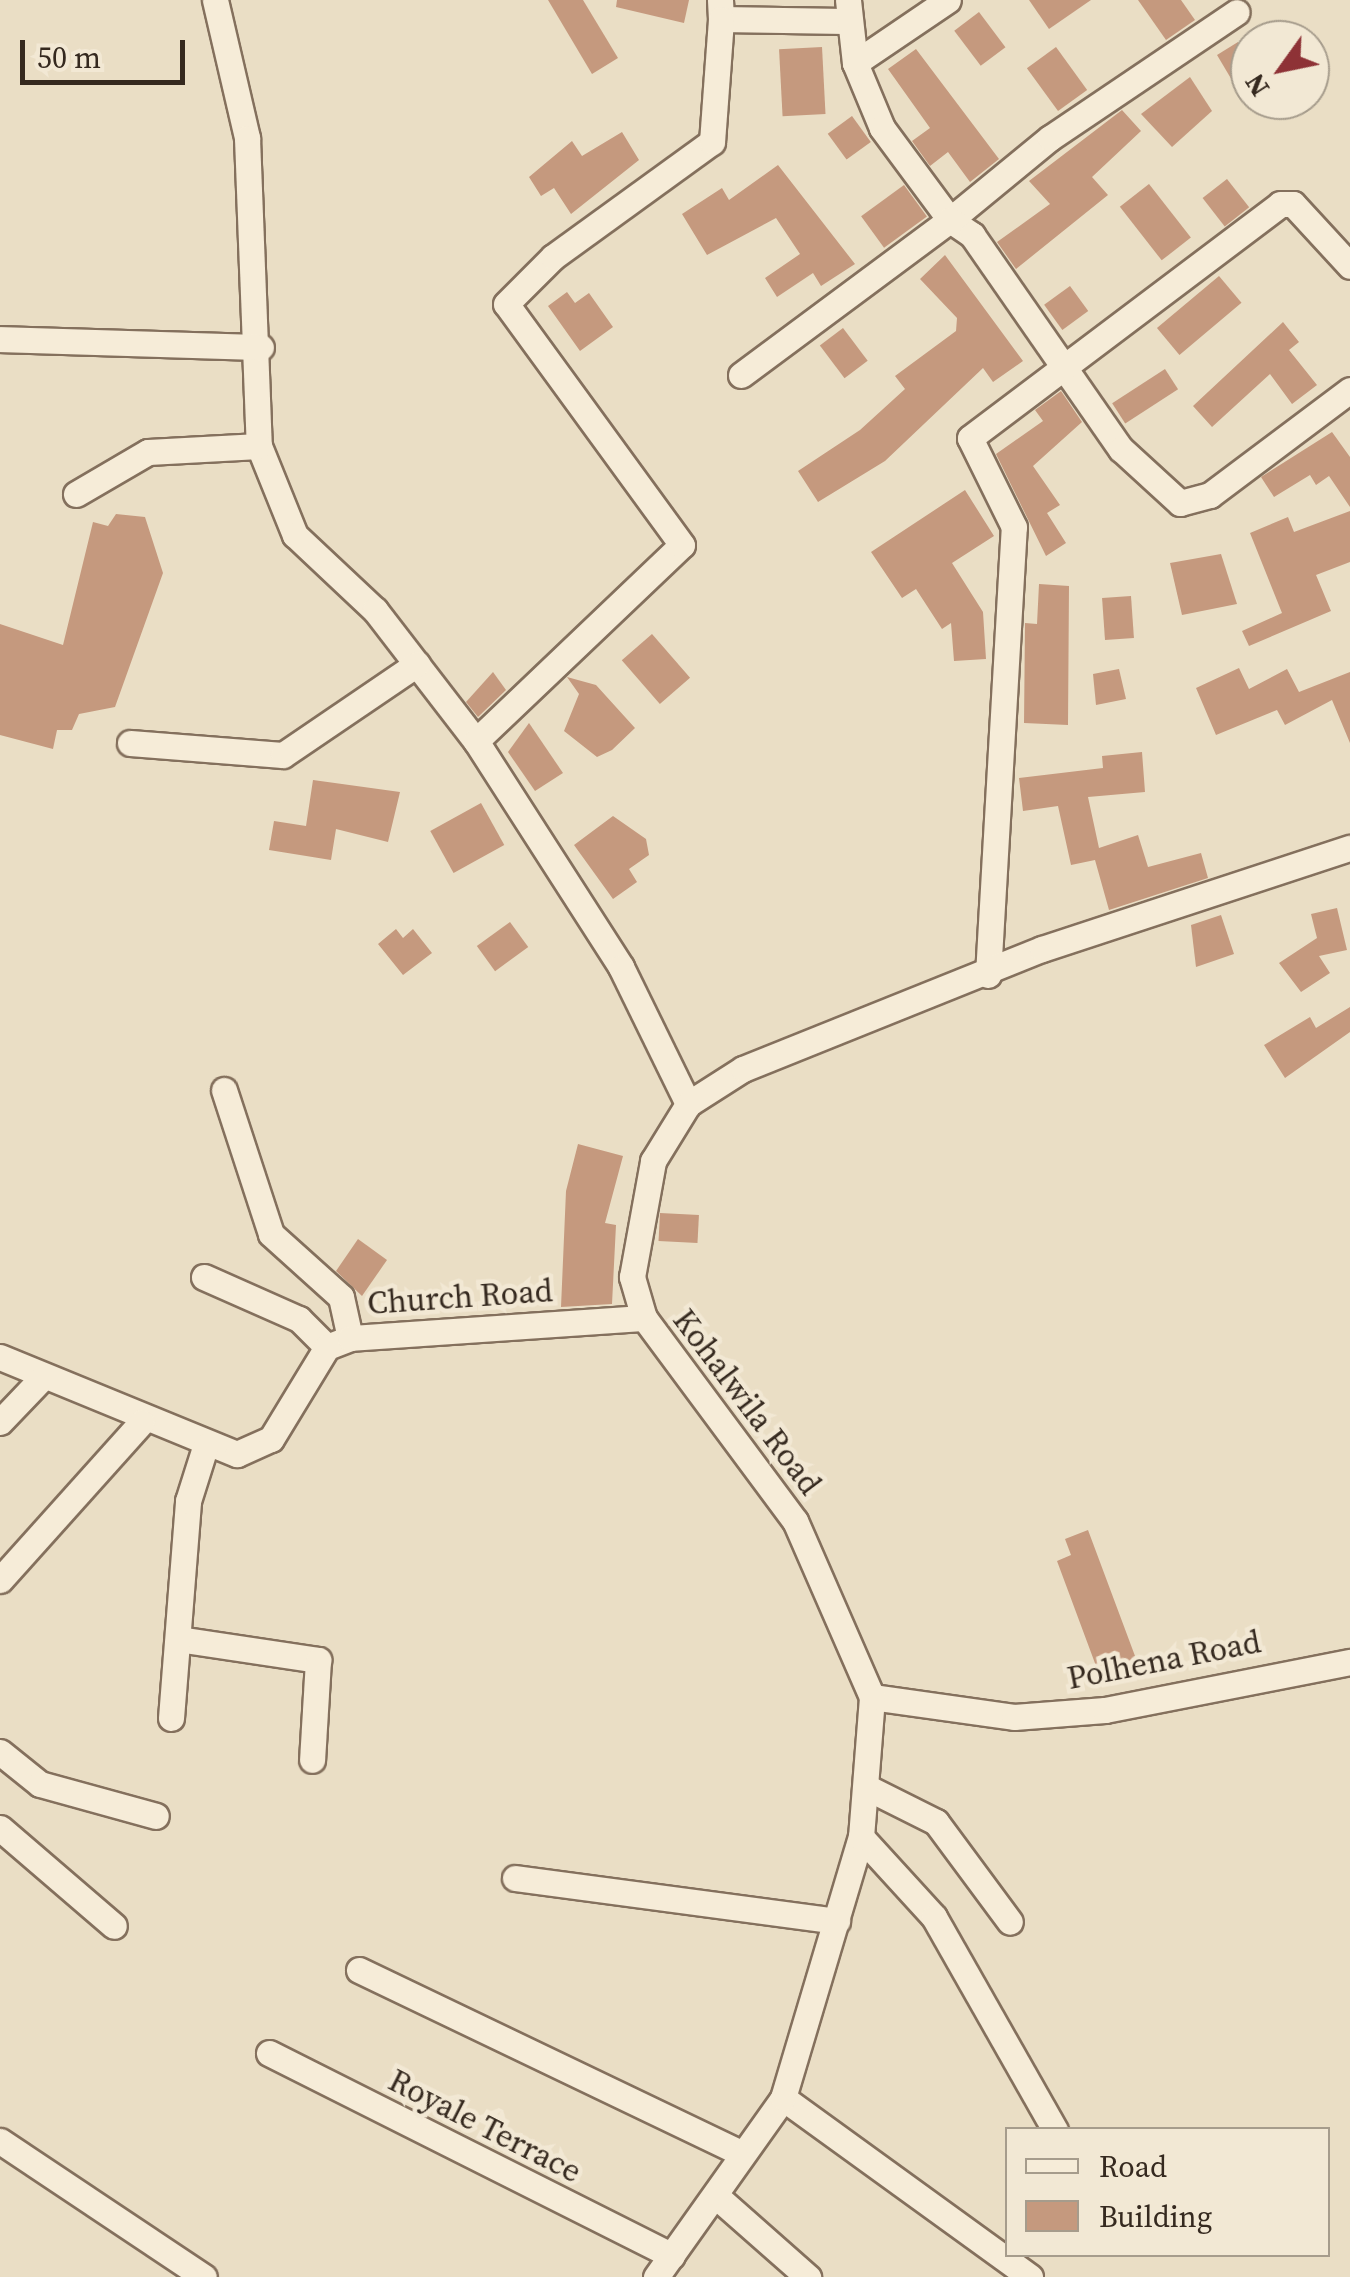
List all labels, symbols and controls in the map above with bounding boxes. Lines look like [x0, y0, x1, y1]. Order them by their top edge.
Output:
scale bar [25, 20, 190, 82]
north arrow [1230, 20, 1330, 120]
text: 50 m [37, 37, 101, 78]
text: N [1235, 66, 1278, 104]
street label: Church Road [366, 1271, 554, 1323]
street label: Kohalwila Road [665, 1302, 829, 1502]
street label: Polhena Road [1064, 1622, 1264, 1698]
street label: Royale Terrace [382, 2061, 588, 2191]
legend [1005, 2127, 1330, 2257]
text: Road [1099, 2146, 1167, 2187]
text: Building [1099, 2196, 1212, 2237]

